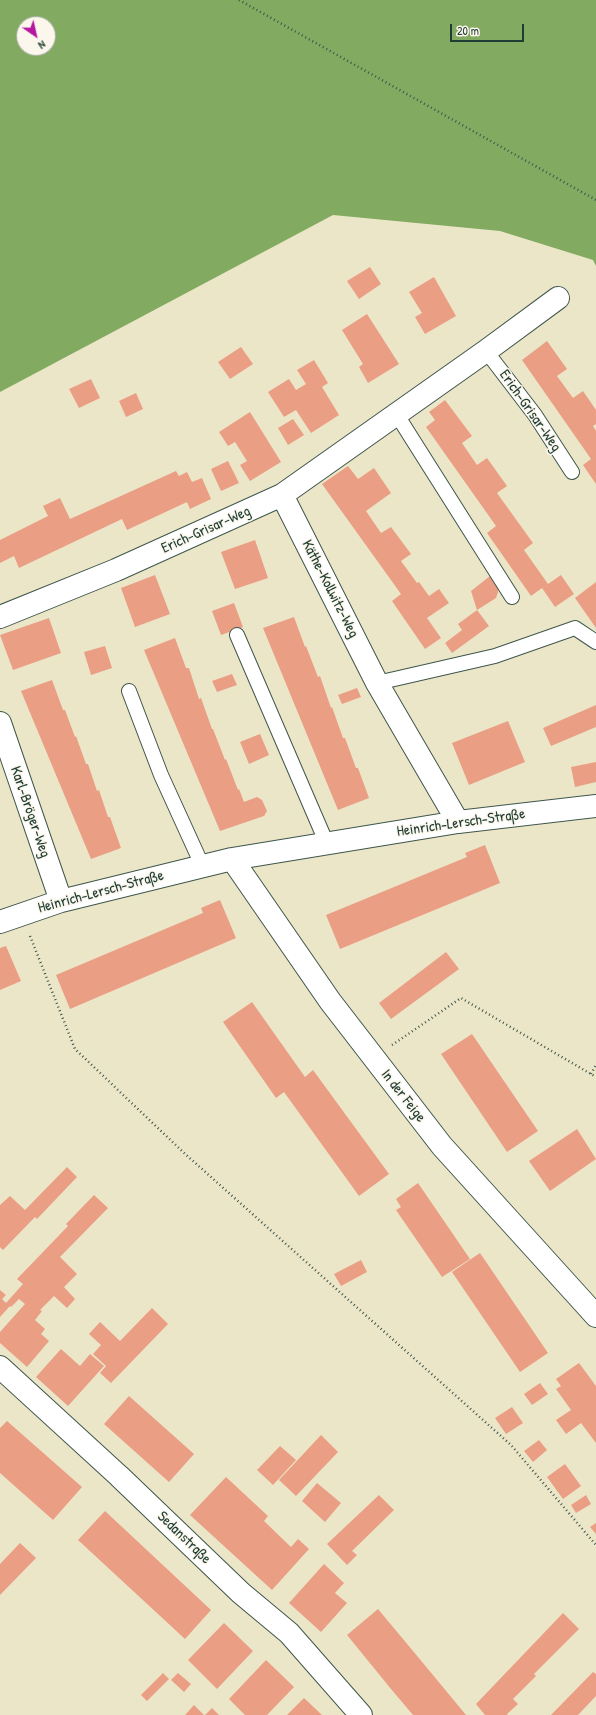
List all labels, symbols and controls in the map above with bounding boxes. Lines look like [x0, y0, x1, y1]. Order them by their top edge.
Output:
north arrow [16, 16, 56, 56]
scale bar [452, 16, 526, 42]
text: 20 m [457, 22, 479, 39]
text: N [36, 38, 49, 53]
street label: Erich-Grisar-Weg [495, 367, 565, 455]
street label: Erich-Grisar-Weg [159, 502, 253, 558]
street label: Käthe-Kollwitz-Weg [298, 537, 362, 641]
street label: Karl-Bröger-Weg [6, 764, 54, 860]
street label: Heinrich-Lersch-Straße [396, 805, 526, 841]
street label: Heinrich-Lersch-Straße [36, 867, 166, 917]
street label: In der Feige [377, 1066, 429, 1126]
street label: Sedanstraße [153, 1508, 215, 1568]

